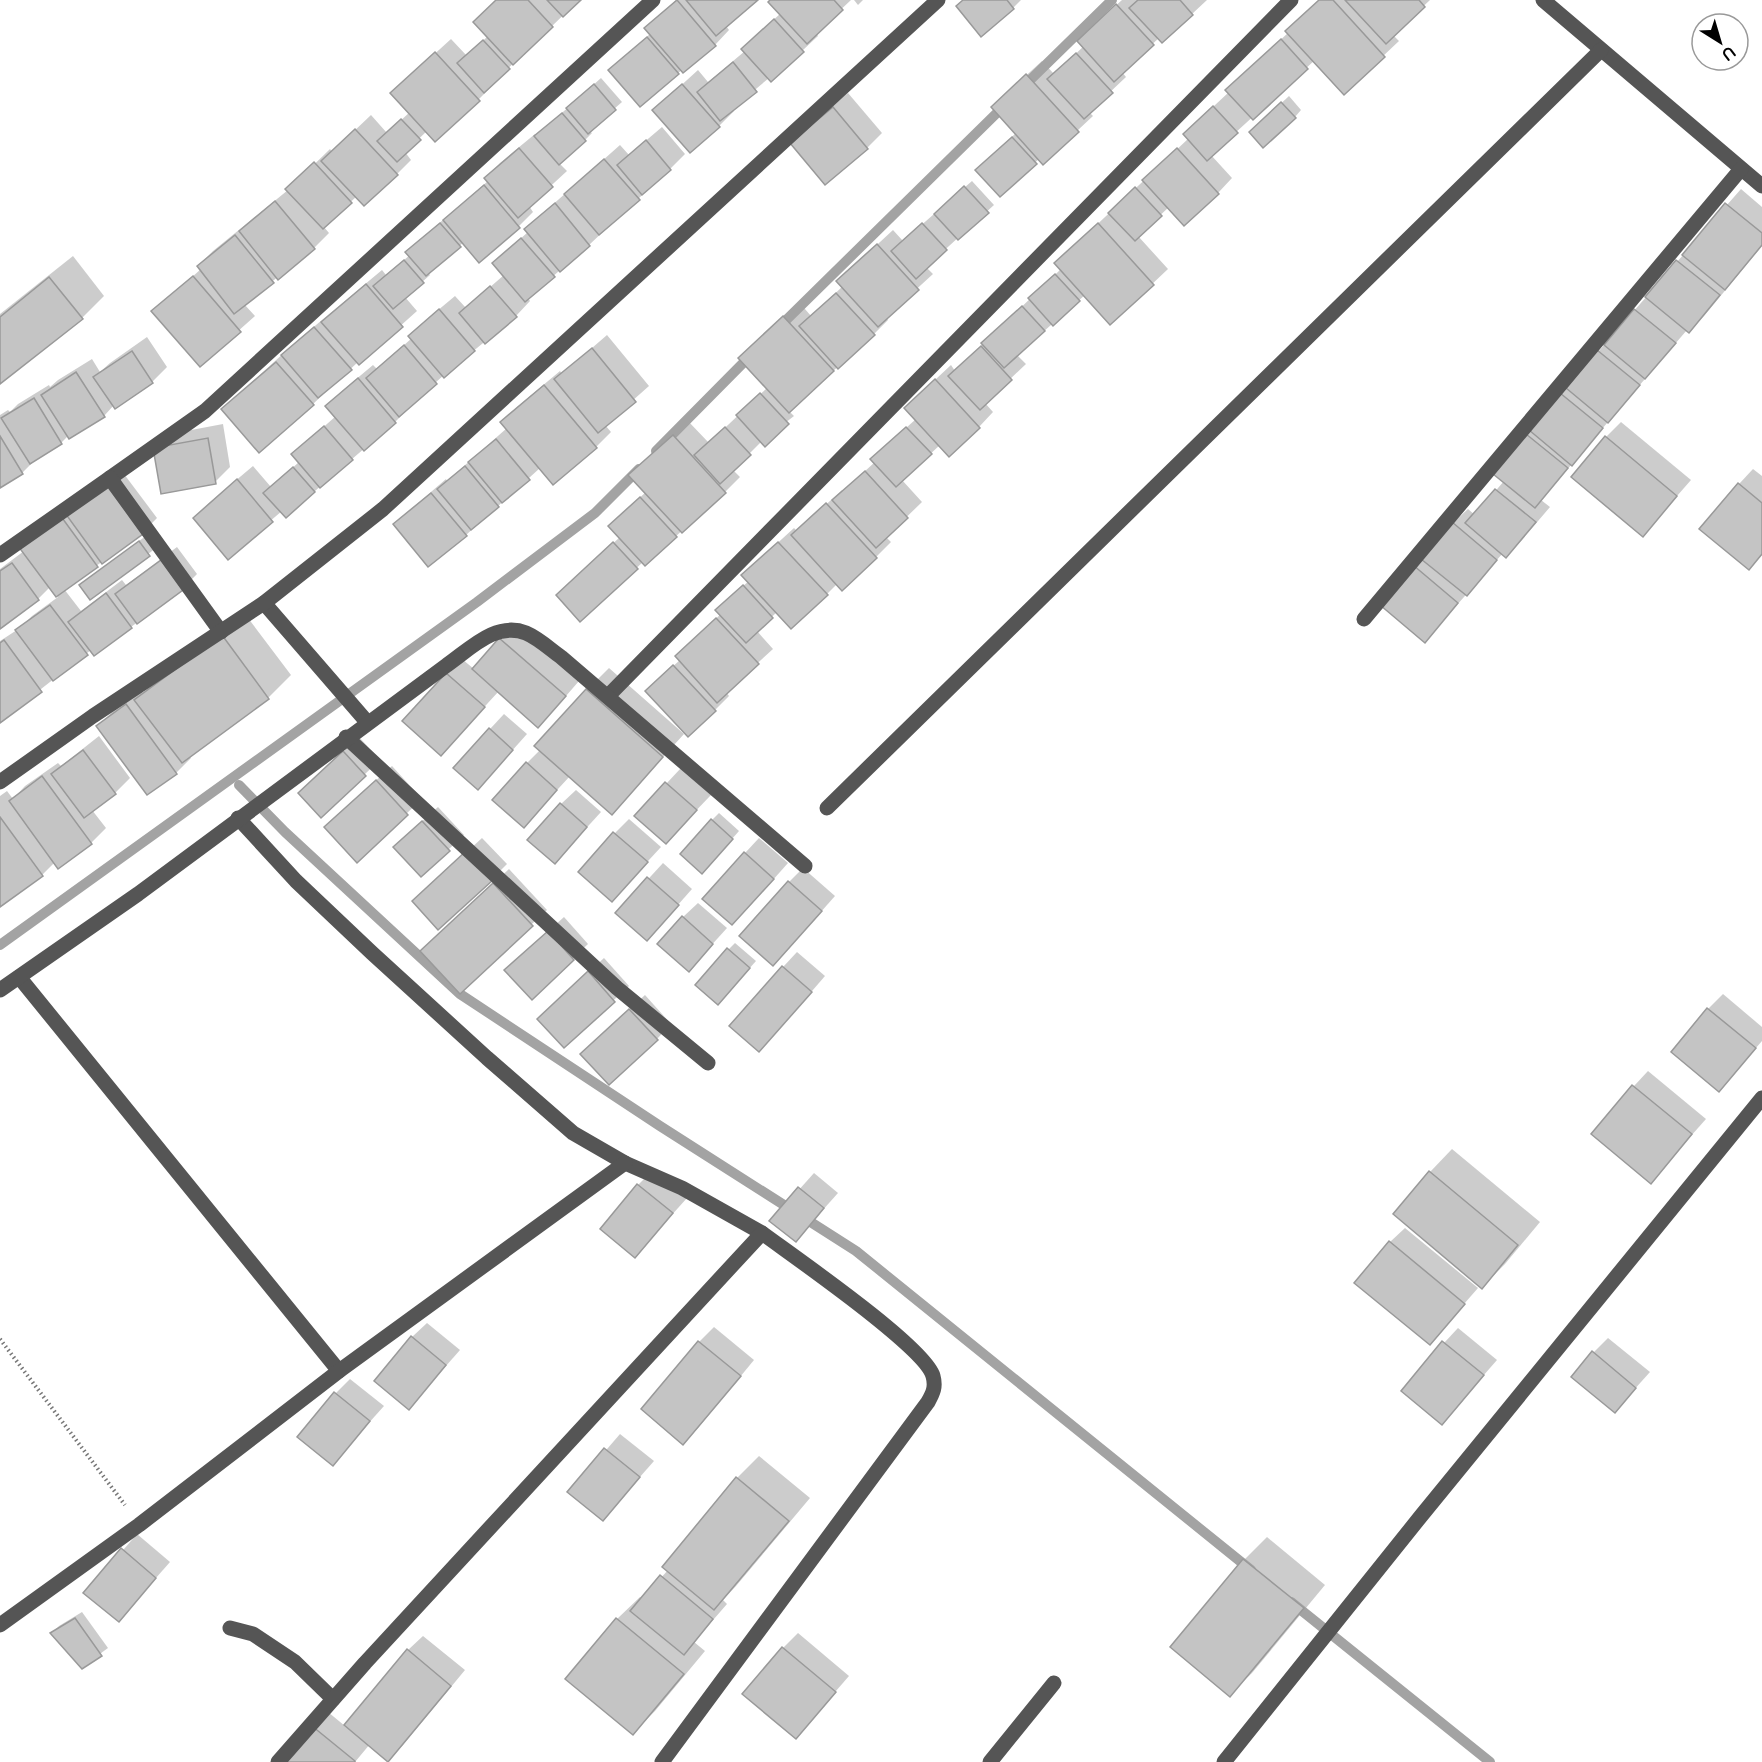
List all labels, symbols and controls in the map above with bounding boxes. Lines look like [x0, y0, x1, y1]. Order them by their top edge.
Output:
north arrow [1690, 12, 1750, 72]
text: U [1718, 42, 1739, 65]

